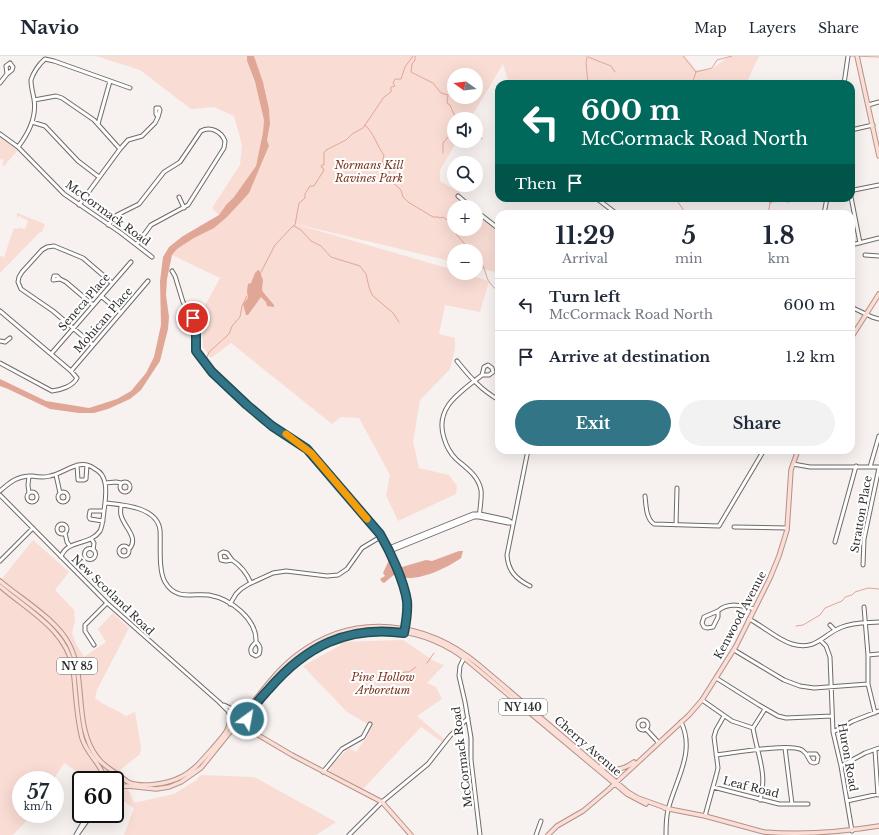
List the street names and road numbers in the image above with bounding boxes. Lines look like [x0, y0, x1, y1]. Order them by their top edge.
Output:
street label: McCormack Road [63, 177, 154, 249]
street label: Seneca Place [55, 270, 113, 334]
street label: Mohican Place [71, 284, 135, 356]
street label: Stratton Place [847, 474, 875, 554]
street label: New Scotland Road [69, 552, 158, 638]
street label: Kenwood Avenue [711, 569, 769, 661]
road number: NY 85 [57, 658, 97, 674]
road number: NY 140 [499, 699, 547, 715]
street label: McCormack Road [449, 705, 475, 808]
street label: Cherry Avenue [552, 713, 624, 779]
street label: Huron Road [835, 721, 861, 793]
street label: Leaf Road [721, 773, 781, 801]

